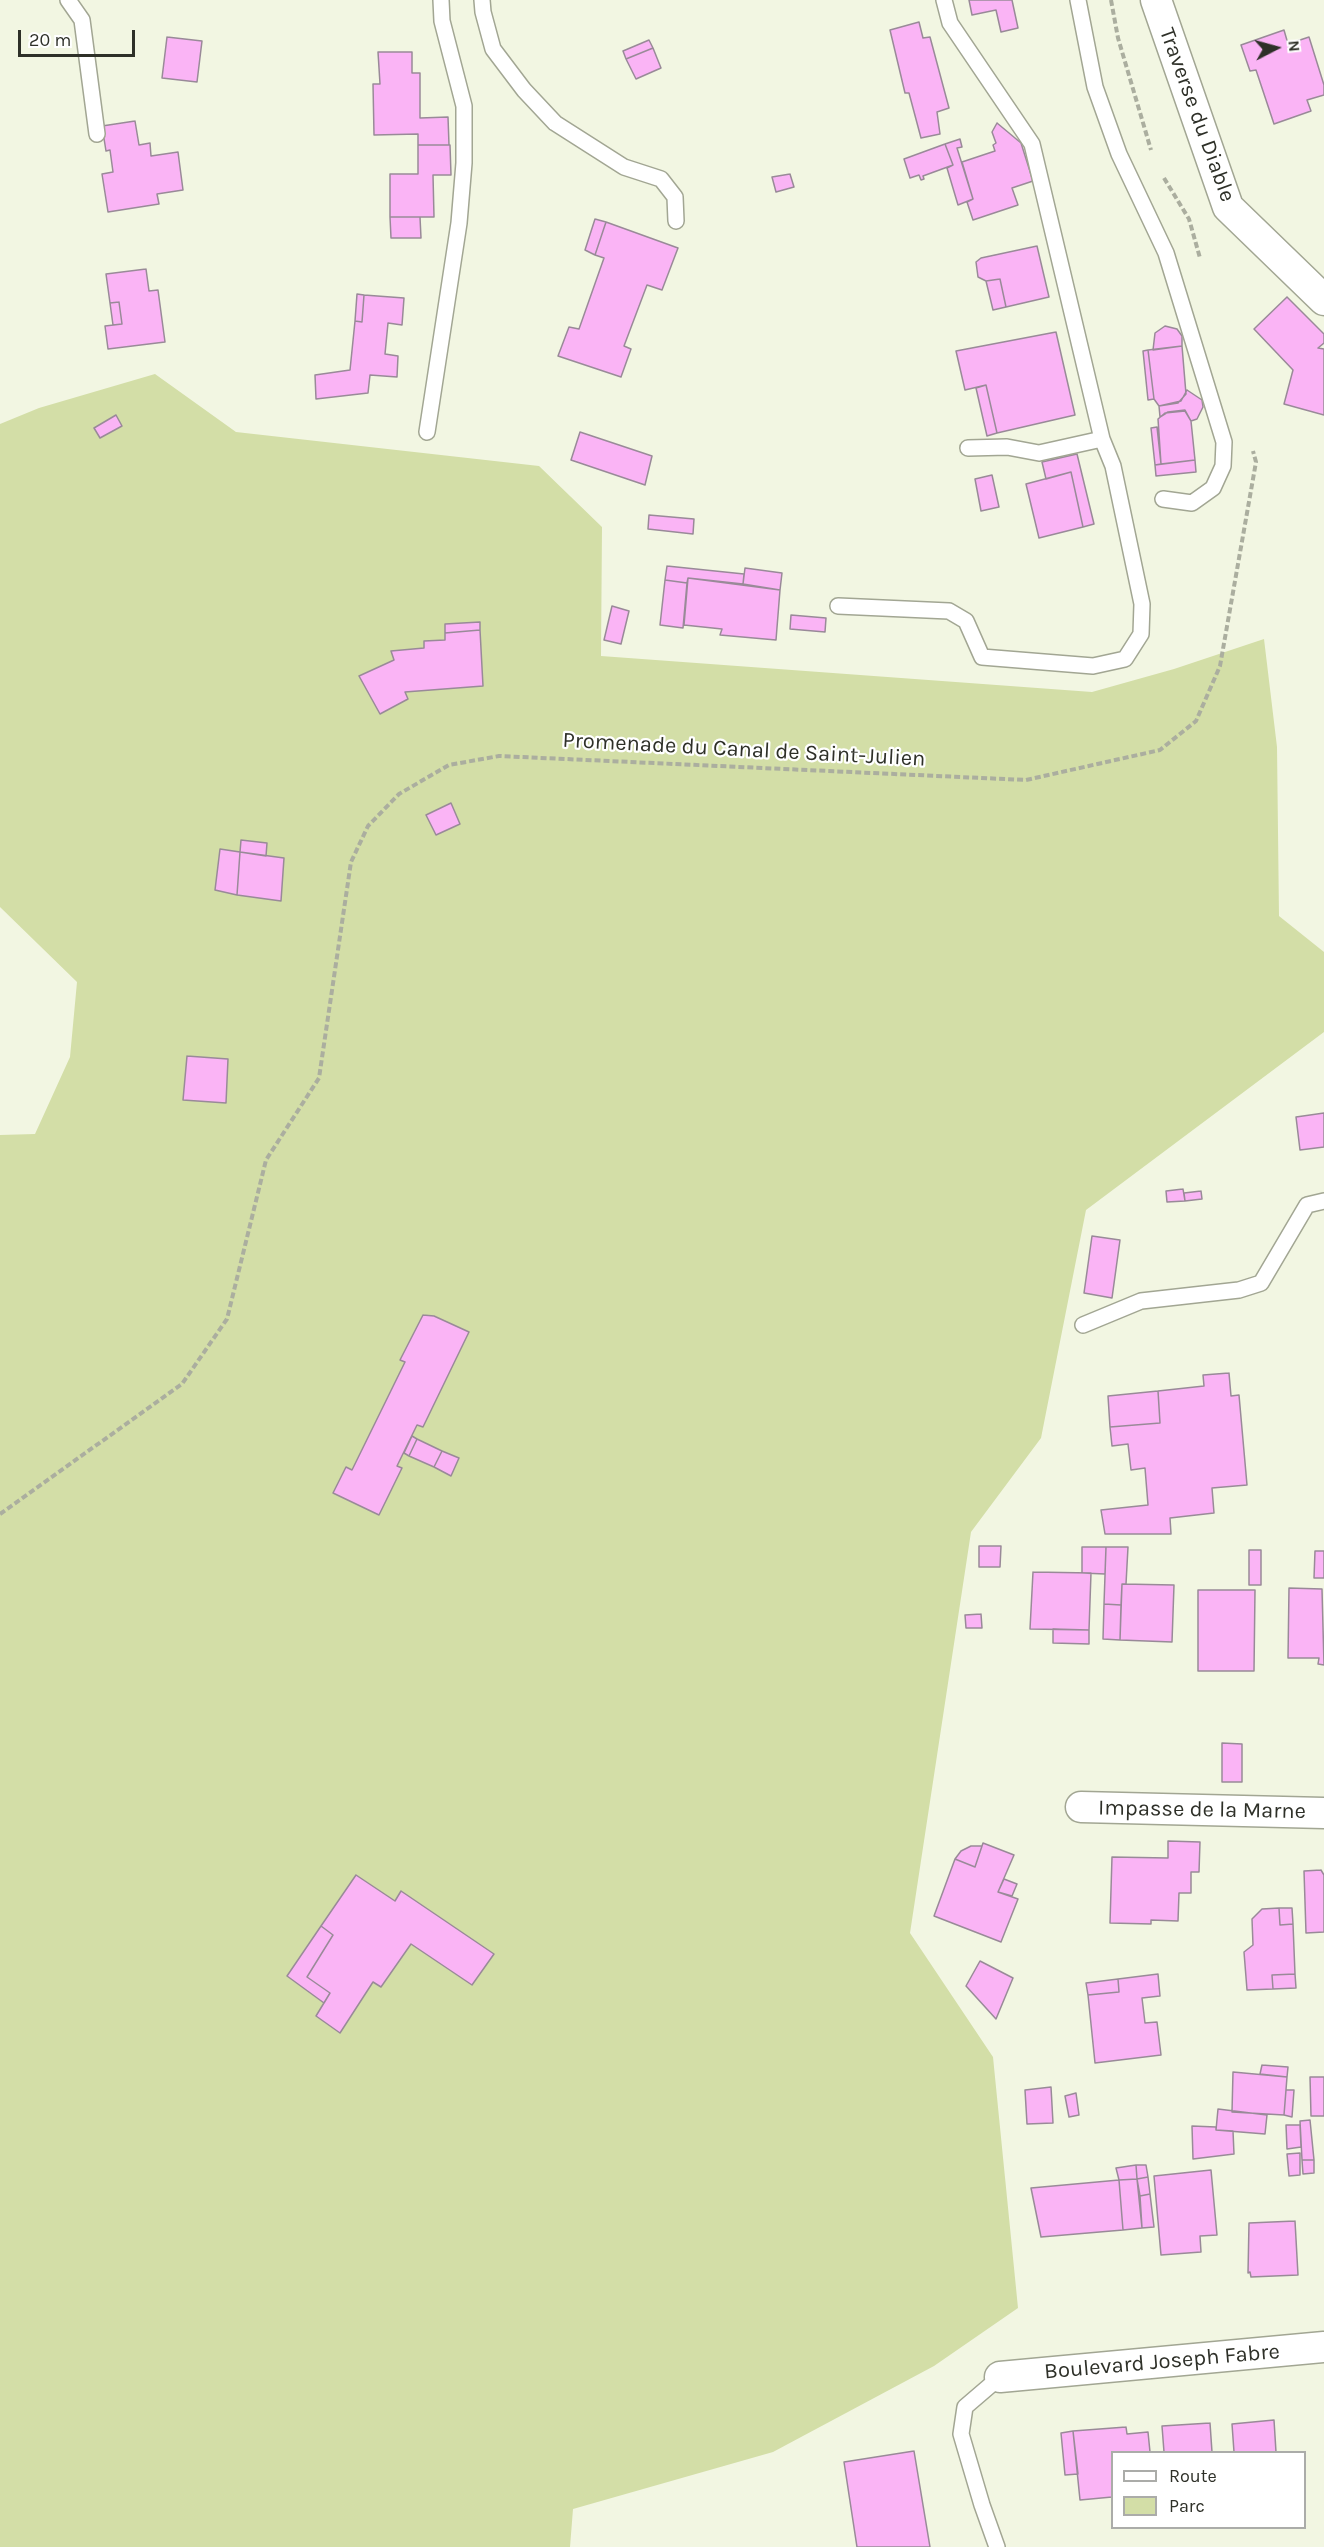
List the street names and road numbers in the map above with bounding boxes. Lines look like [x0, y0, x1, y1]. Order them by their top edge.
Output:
street label: Traverse du Diable [1153, 24, 1241, 206]
street label: Promenade du Canal de Saint-Julien [562, 727, 926, 773]
street label: Impasse de la Marne [1098, 1795, 1306, 1825]
street label: Boulevard Joseph Fabre [1043, 2339, 1281, 2385]

